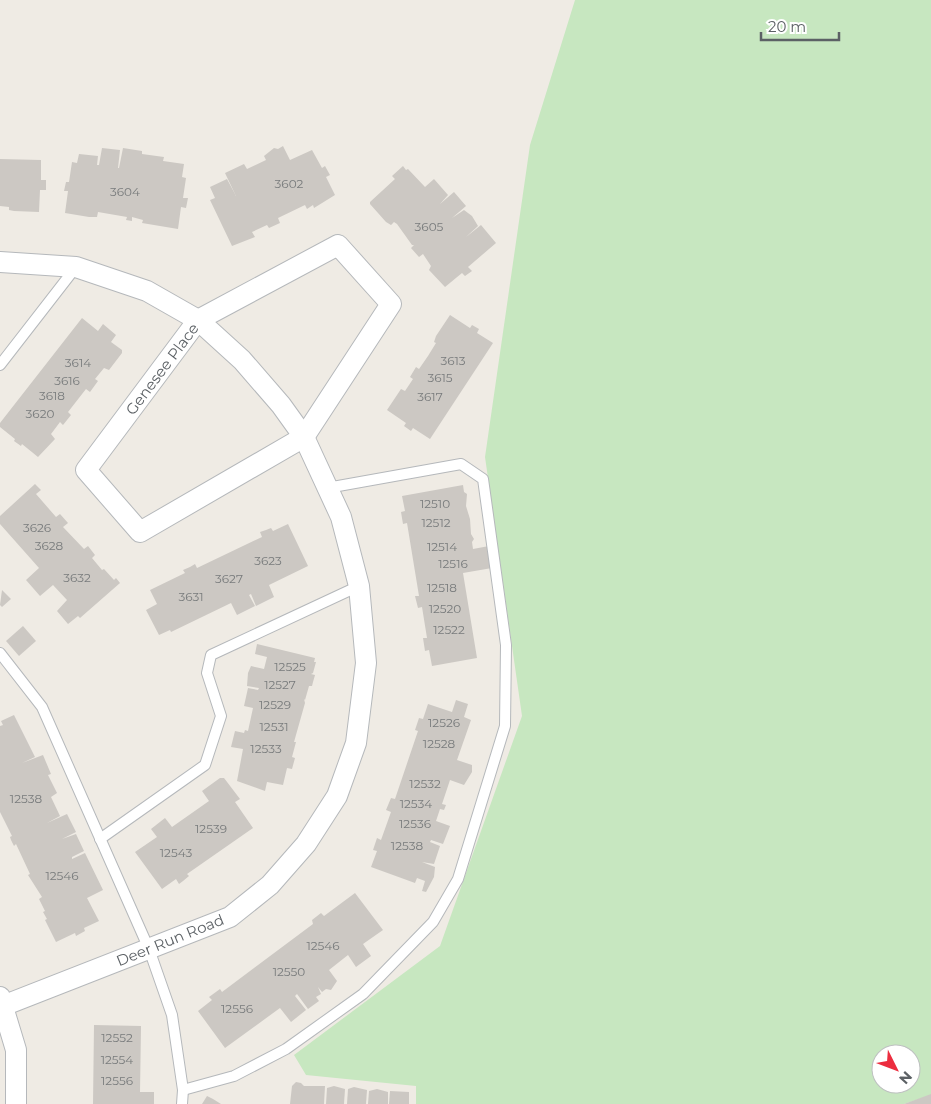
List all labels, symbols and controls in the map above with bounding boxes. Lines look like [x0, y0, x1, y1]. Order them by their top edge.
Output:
scale bar [761, 10, 838, 42]
text: 20 m [768, 17, 806, 36]
house number: 3602 [275, 176, 304, 191]
house number: 3604 [110, 184, 140, 199]
house number: 3605 [415, 219, 444, 234]
street label: Genesee Place [121, 319, 203, 419]
house number: 3613 [440, 353, 466, 368]
house number: 3614 [65, 355, 91, 370]
house number: 3615 [427, 370, 453, 385]
house number: 3616 [54, 373, 80, 388]
house number: 3618 [39, 388, 65, 403]
house number: 3617 [417, 389, 443, 404]
house number: 3620 [26, 406, 54, 421]
house number: 12510 [420, 496, 450, 511]
house number: 12512 [421, 515, 451, 530]
house number: 3626 [23, 520, 51, 535]
house number: 3628 [35, 538, 64, 553]
house number: 12514 [427, 539, 457, 554]
house number: 3623 [254, 553, 282, 568]
house number: 12516 [438, 556, 468, 571]
house number: 3632 [63, 570, 91, 585]
house number: 3627 [215, 571, 243, 586]
house number: 12518 [427, 580, 457, 595]
house number: 3631 [178, 589, 204, 604]
house number: 12520 [429, 601, 461, 616]
house number: 12522 [433, 622, 465, 637]
house number: 12525 [274, 659, 306, 674]
house number: 12527 [264, 677, 296, 692]
house number: 12529 [259, 697, 291, 712]
house number: 12526 [428, 715, 460, 730]
house number: 12531 [260, 719, 288, 734]
house number: 12528 [423, 736, 456, 751]
house number: 12533 [250, 741, 282, 756]
house number: 12532 [409, 776, 441, 791]
house number: 12538 [10, 791, 42, 806]
house number: 12534 [400, 796, 432, 811]
house number: 12536 [399, 816, 431, 831]
house number: 12539 [195, 821, 227, 836]
house number: 12538 [391, 838, 423, 853]
house number: 12543 [160, 845, 192, 860]
house number: 12546 [45, 868, 79, 883]
street label: Deer Run Road [113, 910, 227, 970]
house number: 12546 [306, 938, 340, 953]
house number: 12550 [273, 964, 305, 979]
house number: 12556 [221, 1001, 253, 1016]
house number: 12552 [101, 1030, 133, 1045]
north arrow [871, 1044, 921, 1094]
house number: 12554 [101, 1052, 133, 1067]
text: N [895, 1067, 916, 1088]
house number: 12556 [101, 1073, 133, 1088]

